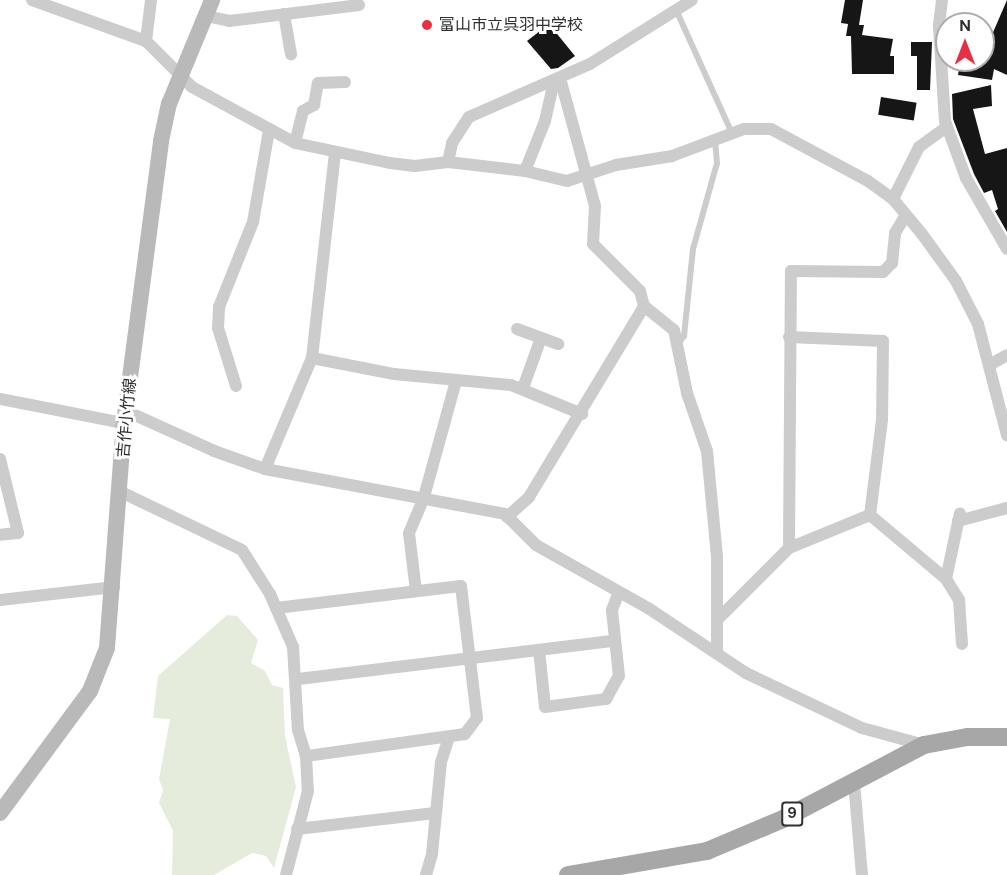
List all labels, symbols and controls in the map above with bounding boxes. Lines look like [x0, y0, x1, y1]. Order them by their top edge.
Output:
north arrow [935, 12, 995, 72]
place label: 富山市立呉羽中学校 [439, 15, 583, 35]
text: N [959, 15, 971, 36]
marker: 富山市立呉羽中学校 [420, 18, 434, 32]
street label: 吉作小竹線 [114, 377, 140, 459]
road number: 9 [780, 802, 804, 826]

